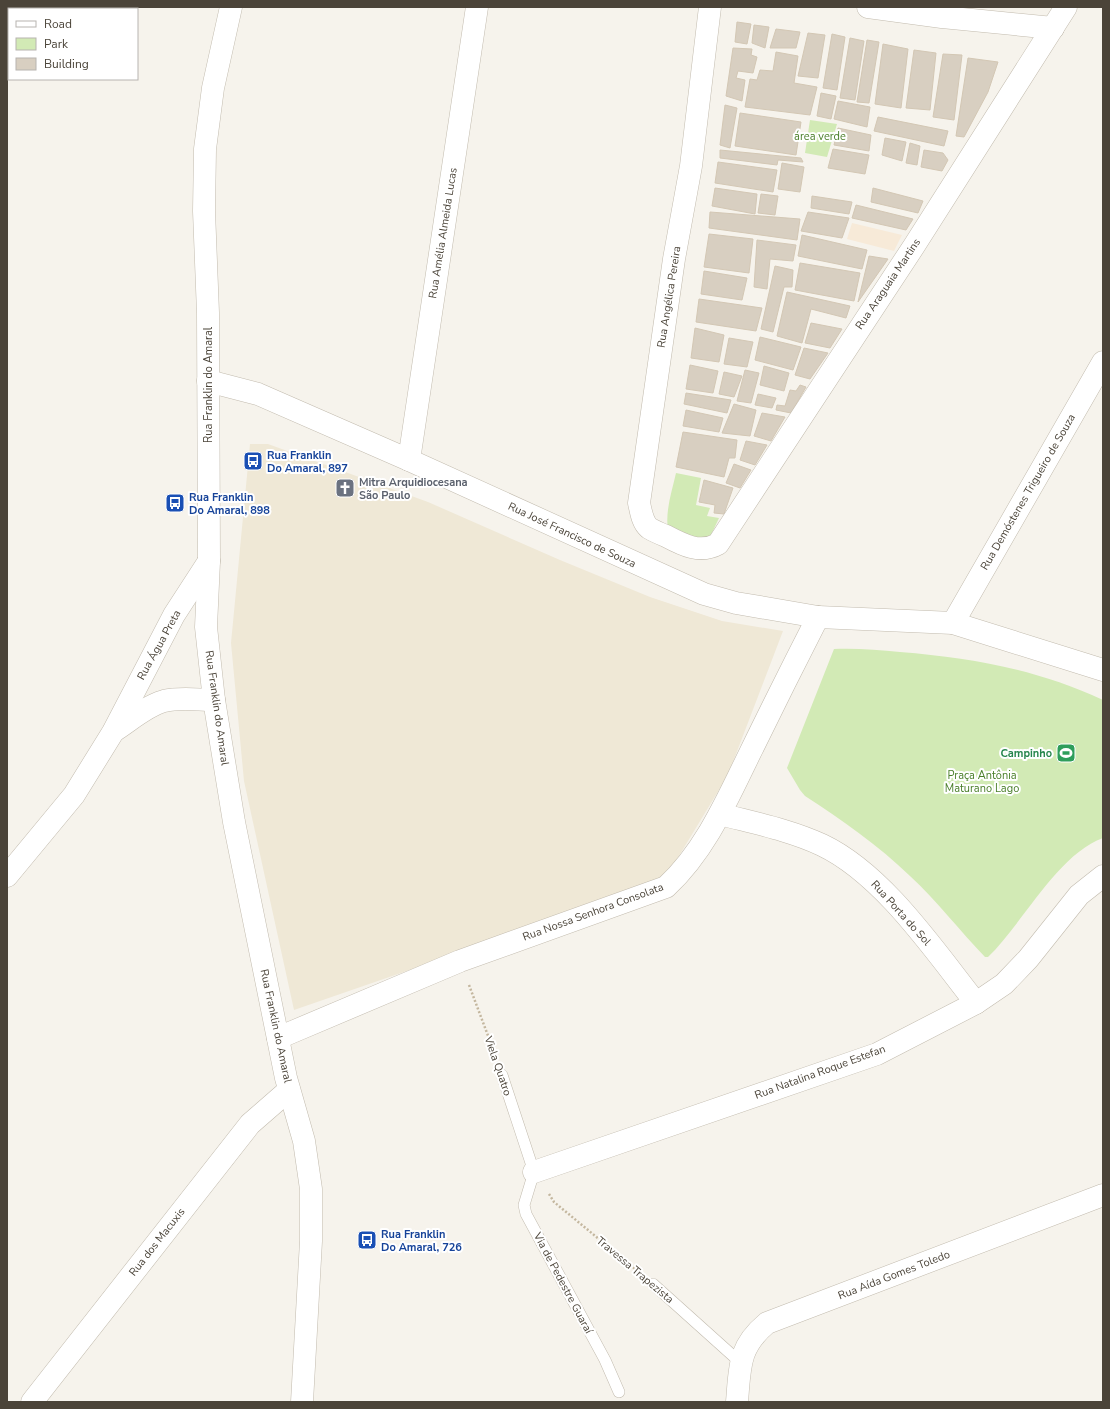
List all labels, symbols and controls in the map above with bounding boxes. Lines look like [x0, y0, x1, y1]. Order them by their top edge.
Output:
legend [8, 8, 138, 80]
text: Road [44, 16, 72, 32]
text: Park [44, 36, 69, 52]
text: Building [44, 56, 89, 72]
park label: área verde [794, 129, 846, 144]
street label: Rua Amélia Almeida Lucas [425, 166, 461, 300]
street label: Rua Araguaia Martins [852, 235, 924, 333]
street label: Rua Angélica Pereira [654, 245, 684, 349]
street label: Rua Franklin do Amaral [201, 326, 216, 443]
street label: Rua Demóstenes Trigueiro de Souza [977, 411, 1079, 573]
place label: Rua Franklin Do Amaral, 897 [267, 448, 348, 476]
bus stop icon: Rua Franklin Do Amaral, 897 [242, 450, 264, 472]
place label: Mitra Arquidiocesana São Paulo [359, 475, 468, 503]
church icon: Mitra Arquidiocesana São Paulo [334, 477, 356, 499]
place label: Rua Franklin Do Amaral, 898 [189, 490, 270, 518]
bus stop icon: Rua Franklin Do Amaral, 898 [164, 492, 186, 514]
street label: Rua José Francisco de Souza [506, 499, 639, 571]
street label: Rua Água Preta [133, 607, 184, 683]
street label: Rua Franklin do Amaral [201, 649, 233, 767]
sports icon: Campinho [1055, 742, 1077, 764]
place label: Campinho [1000, 746, 1052, 761]
park label: Praça Antônia Maturano Lago [945, 768, 1019, 796]
street label: Rua Porta do Sol [868, 877, 935, 950]
street label: Rua Nossa Senhora Consolata [520, 879, 666, 945]
street label: Rua Franklin do Amaral [257, 968, 296, 1085]
street label: Viela Quatro [480, 1033, 515, 1098]
street label: Rua Natalina Roque Estefan [753, 1041, 887, 1103]
street label: Rua dos Macuxis [126, 1205, 188, 1279]
place label: Rua Franklin Do Amaral, 726 [381, 1227, 462, 1255]
bus stop icon: Rua Franklin Do Amaral, 726 [356, 1229, 378, 1251]
street label: Via de Pedestre Guaraí [529, 1229, 597, 1338]
street label: Travessa Trapezista [593, 1233, 677, 1307]
street label: Rua Aída Gomes Toledo [836, 1247, 952, 1303]

